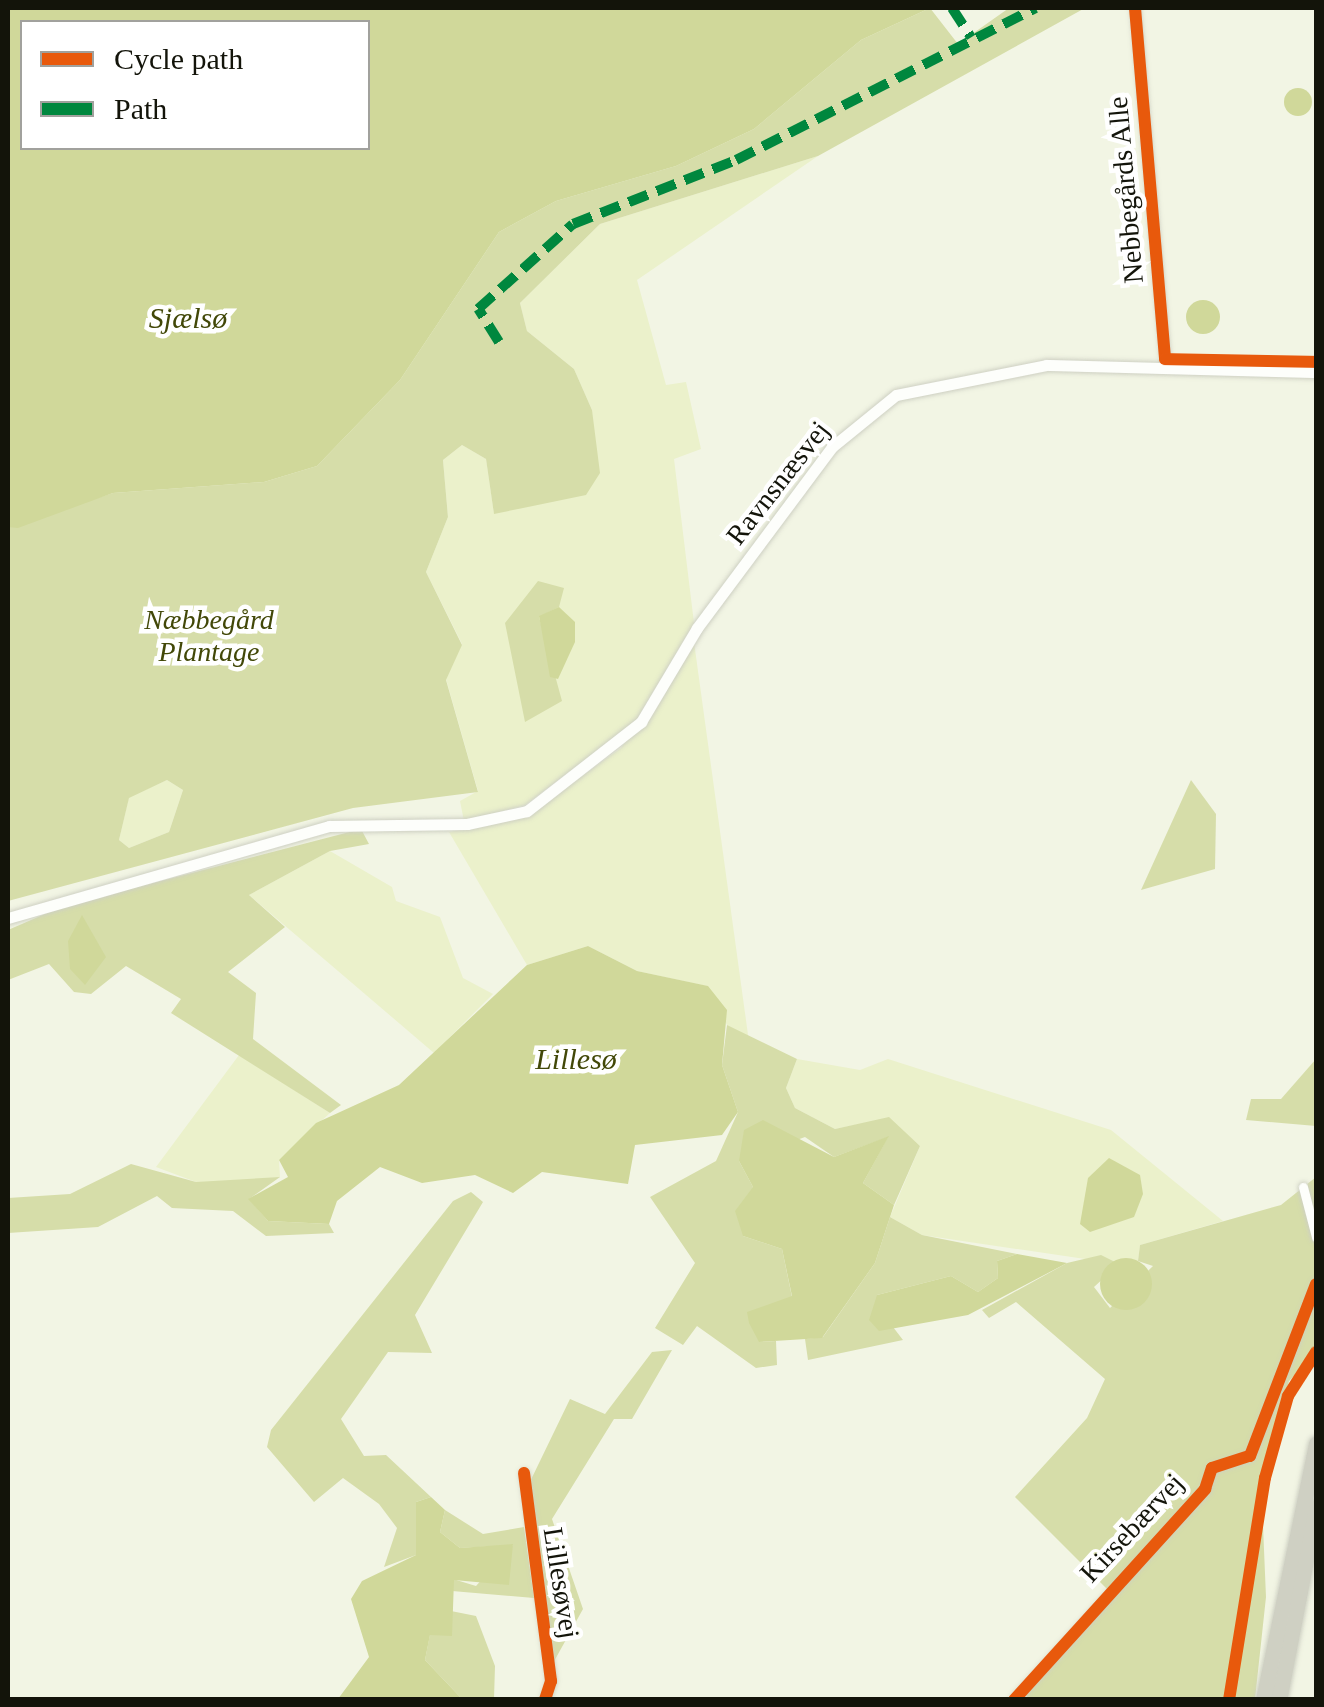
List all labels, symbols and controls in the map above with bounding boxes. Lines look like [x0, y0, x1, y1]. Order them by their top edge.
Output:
legend [20, 20, 370, 150]
text: Cycle path [114, 42, 243, 75]
text: Path [114, 92, 167, 125]
street label: Nebbegårds Alle [1101, 94, 1151, 286]
water label: Sjælsø [149, 300, 227, 336]
street label: Ravnsnæsvej [719, 414, 837, 552]
park label: Næbbegård Plantage [144, 603, 274, 669]
water label: Lillesø [535, 1041, 617, 1077]
street label: Kirsebærvej [1073, 1466, 1191, 1590]
street label: Lillesøvej [536, 1525, 586, 1641]

